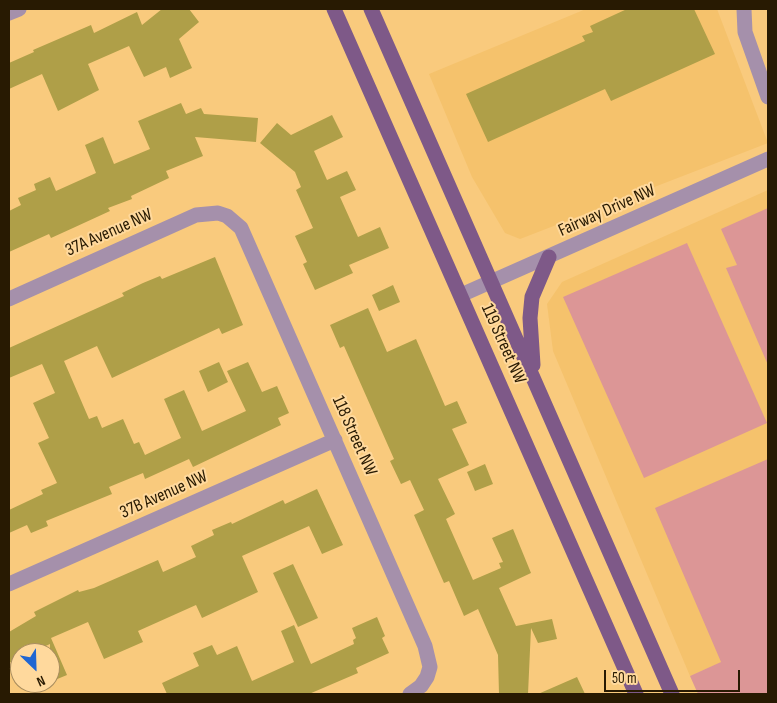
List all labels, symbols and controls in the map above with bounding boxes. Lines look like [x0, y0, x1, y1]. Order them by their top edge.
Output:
street label: Fairway Drive NW [555, 180, 659, 242]
street label: 37A Avenue NW [62, 204, 156, 262]
street label: 119 Street NW [476, 301, 530, 387]
street label: 118 Street NW [327, 393, 381, 479]
street label: 37B Avenue NW [117, 466, 211, 524]
north arrow [10, 643, 60, 693]
scale bar [607, 660, 743, 692]
text: 50 m [612, 669, 637, 688]
text: N [34, 672, 48, 691]

